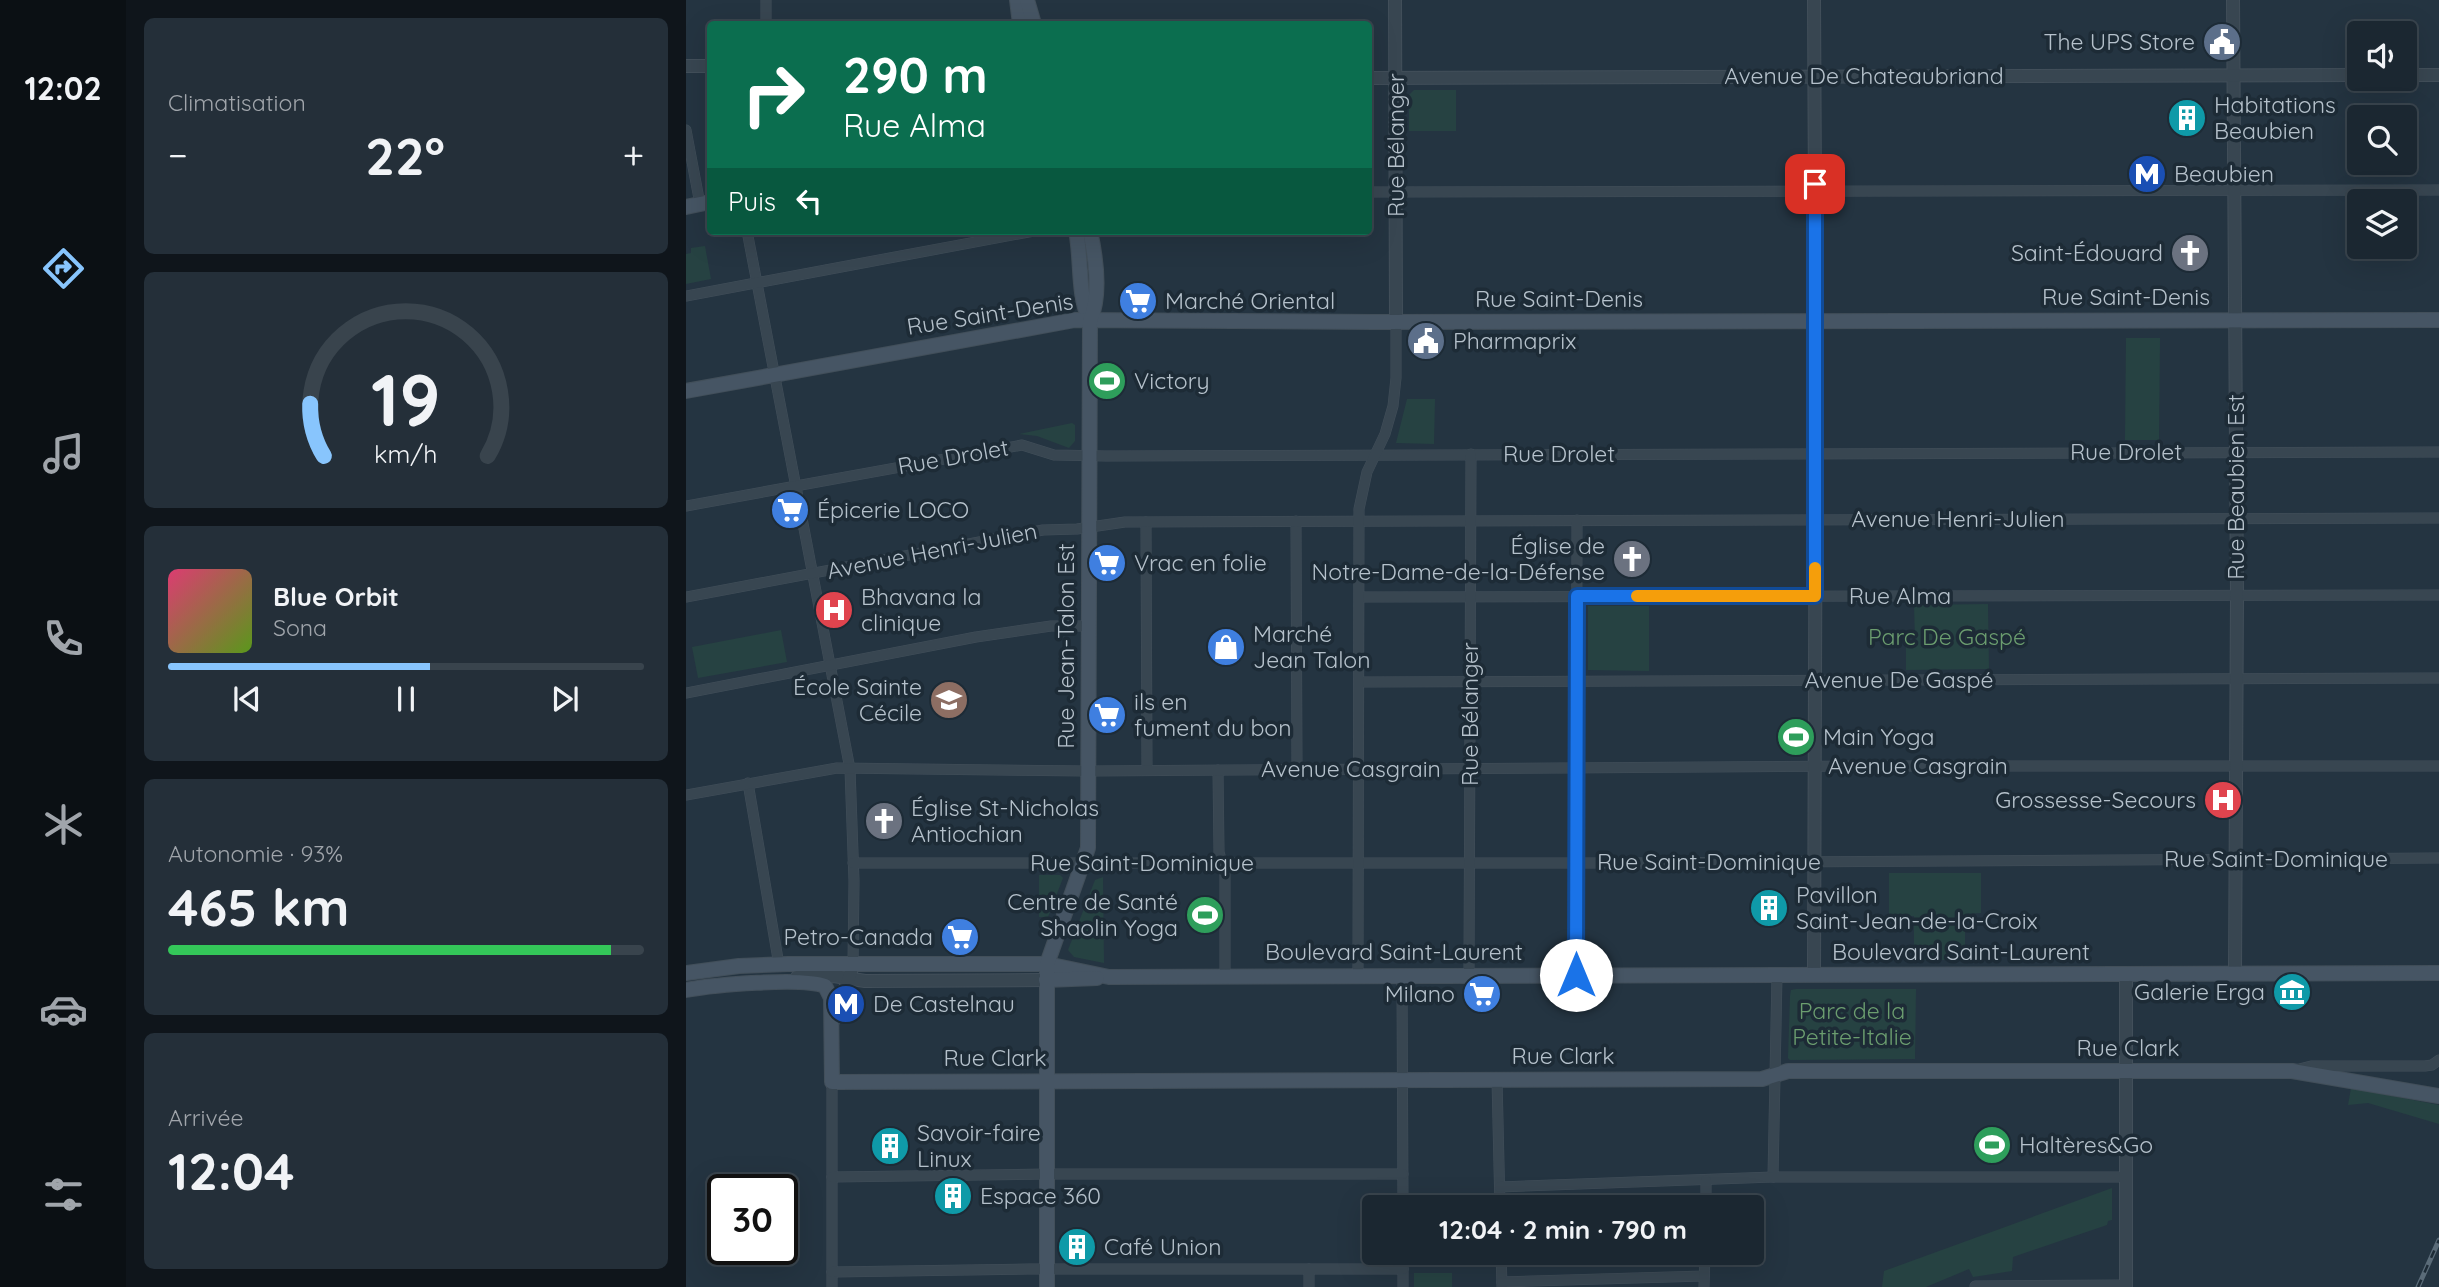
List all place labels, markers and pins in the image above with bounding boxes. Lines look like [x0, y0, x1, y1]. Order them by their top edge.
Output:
public building icon: The UPS Store [2201, 21, 2243, 63]
place label: The UPS Store [2044, 27, 2195, 56]
place label: Habitations Beaubien [2214, 90, 2336, 145]
building icon: Habitations Beaubien [2166, 97, 2208, 139]
metro station icon: Beaubien [2126, 153, 2168, 195]
pin [1785, 154, 1845, 214]
place label: Beaubien [2174, 159, 2274, 188]
church icon: Saint-Édouard [2169, 232, 2211, 274]
place label: Saint-Édouard [2011, 238, 2163, 267]
supermarket icon: Marché Oriental [1117, 280, 1159, 322]
place label: Marché Oriental [1165, 286, 1335, 315]
public building icon: Pharmaprix [1405, 320, 1447, 362]
place label: Pharmaprix [1453, 326, 1576, 355]
sports icon: Victory [1086, 360, 1128, 402]
place label: Victory [1134, 366, 1210, 395]
supermarket icon: Épicerie LOCO [769, 489, 811, 531]
place label: Épicerie LOCO [817, 495, 969, 524]
place label: Église de Notre-Dame-de-la-Défense [1312, 531, 1605, 586]
church icon: Église de Notre-Dame-de-la-Défense [1611, 538, 1653, 580]
supermarket icon: Vrac en folie [1086, 542, 1128, 584]
place label: Vrac en folie [1134, 548, 1267, 577]
place label: Bhavana la clinique [861, 582, 981, 637]
hospital icon: Bhavana la clinique [813, 589, 855, 631]
place label: Marché Jean Talon [1253, 619, 1371, 674]
shop icon: Marché Jean Talon [1205, 626, 1247, 668]
place label: École Sainte Cécile [793, 672, 922, 727]
school or university icon: École Sainte Cécile [928, 679, 970, 721]
place label: ils en fument du bon [1134, 687, 1292, 742]
supermarket icon: ils en fument du bon [1086, 694, 1128, 736]
sports icon: Main Yoga [1775, 716, 1817, 758]
place label: Main Yoga [1823, 722, 1934, 751]
hospital icon: Grossesse-Secours [2202, 779, 2244, 821]
place label: Grossesse-Secours [1995, 785, 2196, 814]
place label: Église St-Nicholas Antiochian [911, 793, 1099, 848]
church icon: Église St-Nicholas Antiochian [863, 800, 905, 842]
place label: Pavillon Saint-Jean-de-la-Croix [1796, 880, 2038, 935]
place label: Centre de Santé Shaolin Yoga [1007, 887, 1178, 942]
building icon: Pavillon Saint-Jean-de-la-Croix [1748, 887, 1790, 929]
sports icon: Centre de Santé Shaolin Yoga [1184, 894, 1226, 936]
supermarket icon: Petro-Canada [939, 916, 981, 958]
place label: Petro-Canada [783, 922, 933, 951]
museum icon: Galerie Erga [2271, 971, 2313, 1013]
supermarket icon: Milano [1461, 973, 1503, 1015]
place label: Galerie Erga [2134, 977, 2265, 1006]
place label: Milano [1385, 979, 1455, 1008]
metro station icon: De Castelnau [825, 983, 867, 1025]
place label: De Castelnau [873, 989, 1015, 1018]
place label: Savoir-faire Linux [917, 1118, 1041, 1173]
sports icon: Haltères&Go [1971, 1124, 2013, 1166]
building icon: Savoir-faire Linux [869, 1125, 911, 1167]
place label: Haltères&Go [2019, 1130, 2153, 1159]
building icon: Espace 360 [932, 1175, 974, 1217]
place label: Espace 360 [980, 1181, 1101, 1210]
building icon: Café Union [1056, 1226, 1098, 1268]
place label: Café Union [1104, 1232, 1221, 1261]

